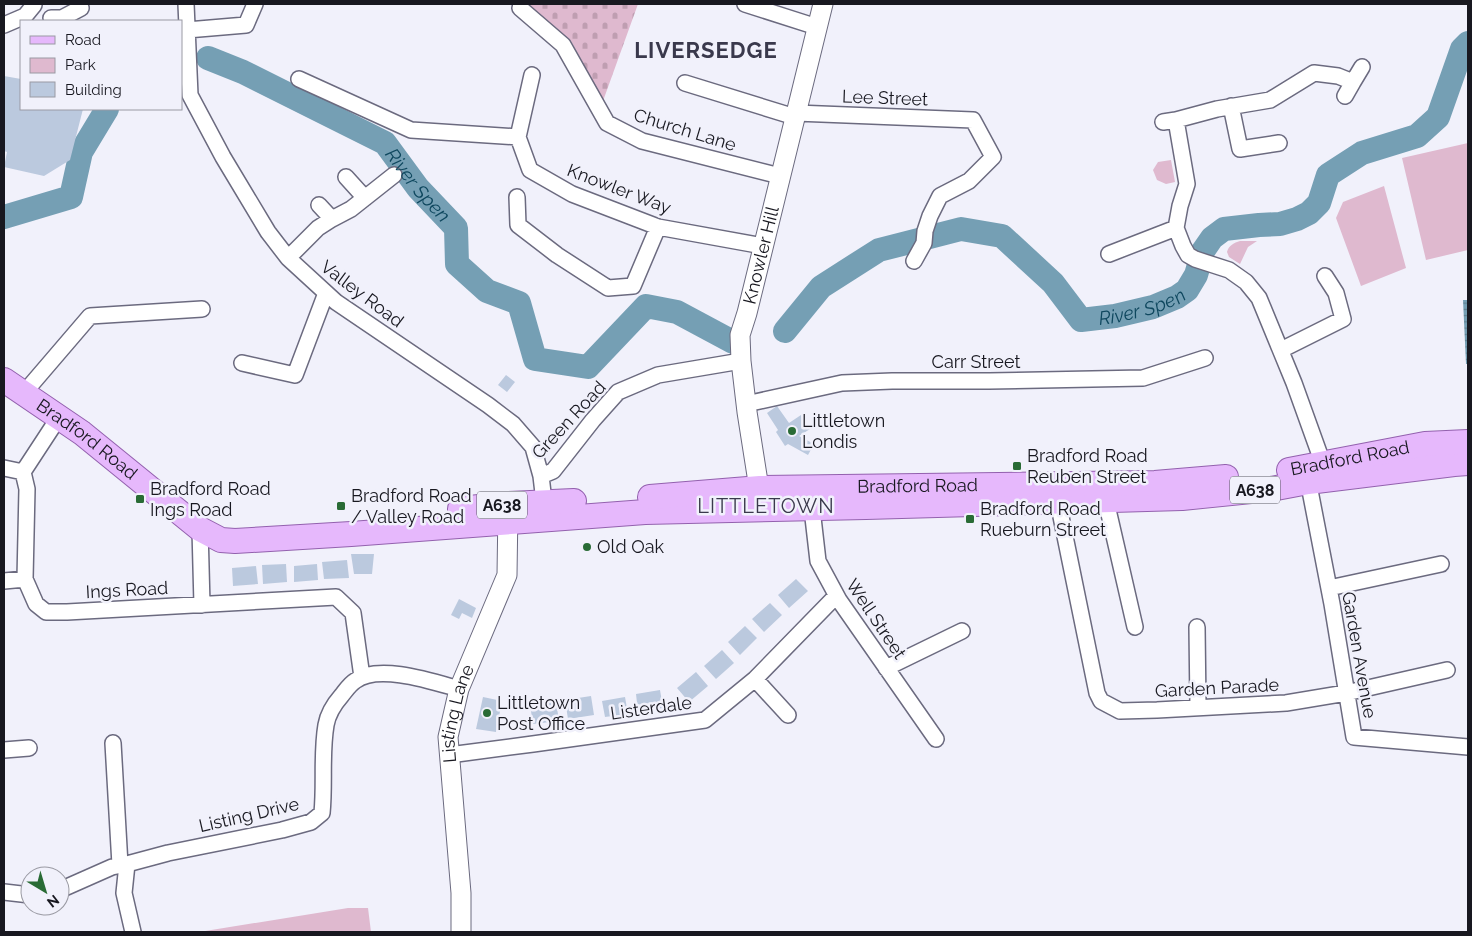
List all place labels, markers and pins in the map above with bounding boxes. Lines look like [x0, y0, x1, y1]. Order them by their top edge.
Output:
place label: Littletown Londis [802, 410, 885, 452]
marker: Littletown Londis [786, 425, 798, 437]
place label: Bradford Road Reuben Street [1027, 445, 1148, 487]
marker: Bradford Road Reuben Street [1011, 460, 1023, 472]
place label: Bradford Road Ings Road [150, 478, 271, 520]
place label: Bradford Road / Valley Road [351, 485, 472, 527]
marker: Bradford Road Ings Road [134, 493, 146, 505]
place label: Bradford Road Rueburn Street [980, 498, 1106, 540]
marker: Bradford Road / Valley Road [335, 500, 347, 512]
marker: Bradford Road Rueburn Street [964, 513, 976, 525]
place label: Old Oak [597, 536, 664, 557]
marker: Old Oak [581, 541, 593, 553]
place label: Littletown Post Office [497, 692, 586, 734]
marker: Littletown Post Office [481, 707, 493, 719]

